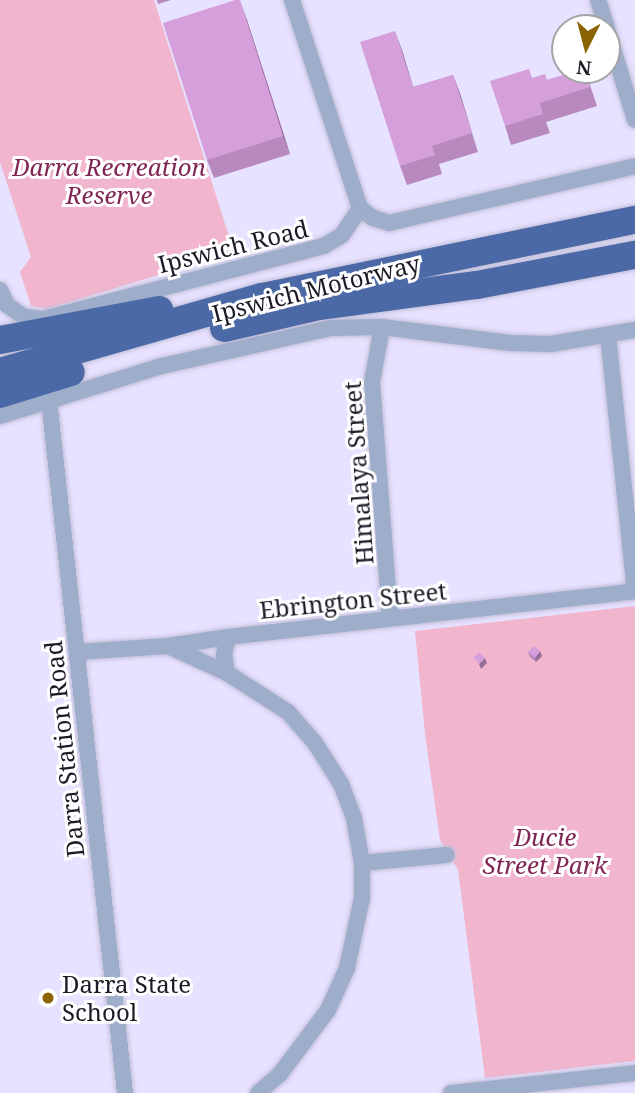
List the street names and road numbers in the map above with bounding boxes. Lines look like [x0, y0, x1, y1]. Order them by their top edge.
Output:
street label: Ipswich Road [155, 213, 311, 279]
street label: Ipswich Motorway [209, 248, 423, 328]
street label: Himalaya Street [337, 380, 379, 566]
street label: Ebrington Street [258, 576, 448, 624]
street label: Darra Station Road [38, 639, 90, 859]

